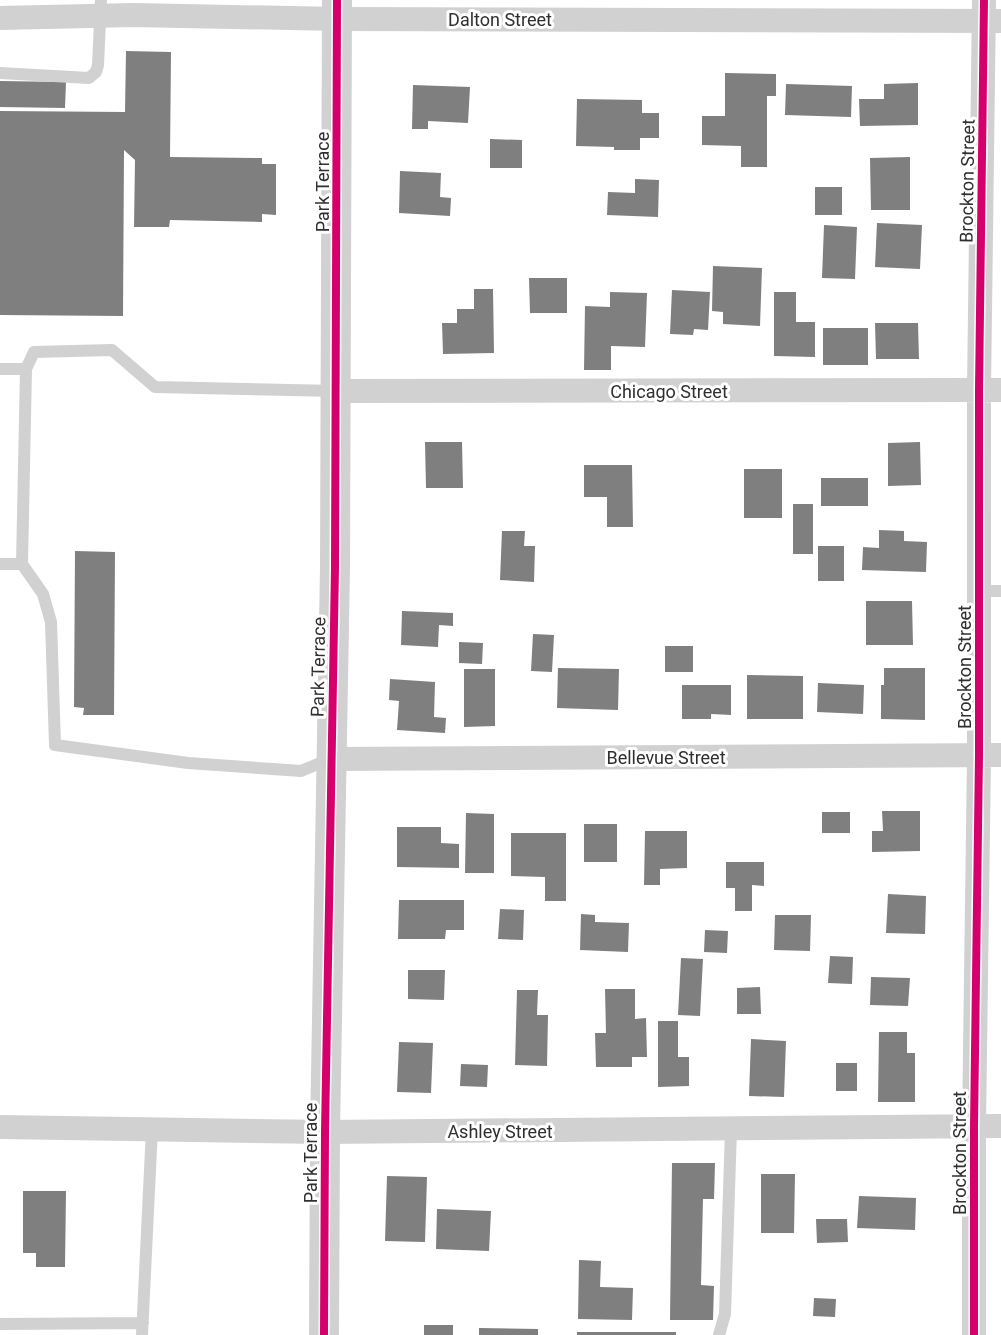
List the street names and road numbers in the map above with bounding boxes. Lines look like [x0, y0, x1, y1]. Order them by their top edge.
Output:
street label: Dalton Street [448, 9, 552, 30]
street label: Brockton Street [955, 119, 979, 243]
street label: Park Terrace [312, 132, 333, 232]
street label: Chicago Street [610, 381, 728, 402]
street label: Brockton Street [954, 605, 975, 729]
street label: Park Terrace [307, 617, 329, 717]
street label: Bellevue Street [606, 747, 726, 768]
street label: Brockton Street [949, 1091, 970, 1215]
street label: Park Terrace [300, 1103, 321, 1203]
street label: Ashley Street [447, 1121, 553, 1142]

